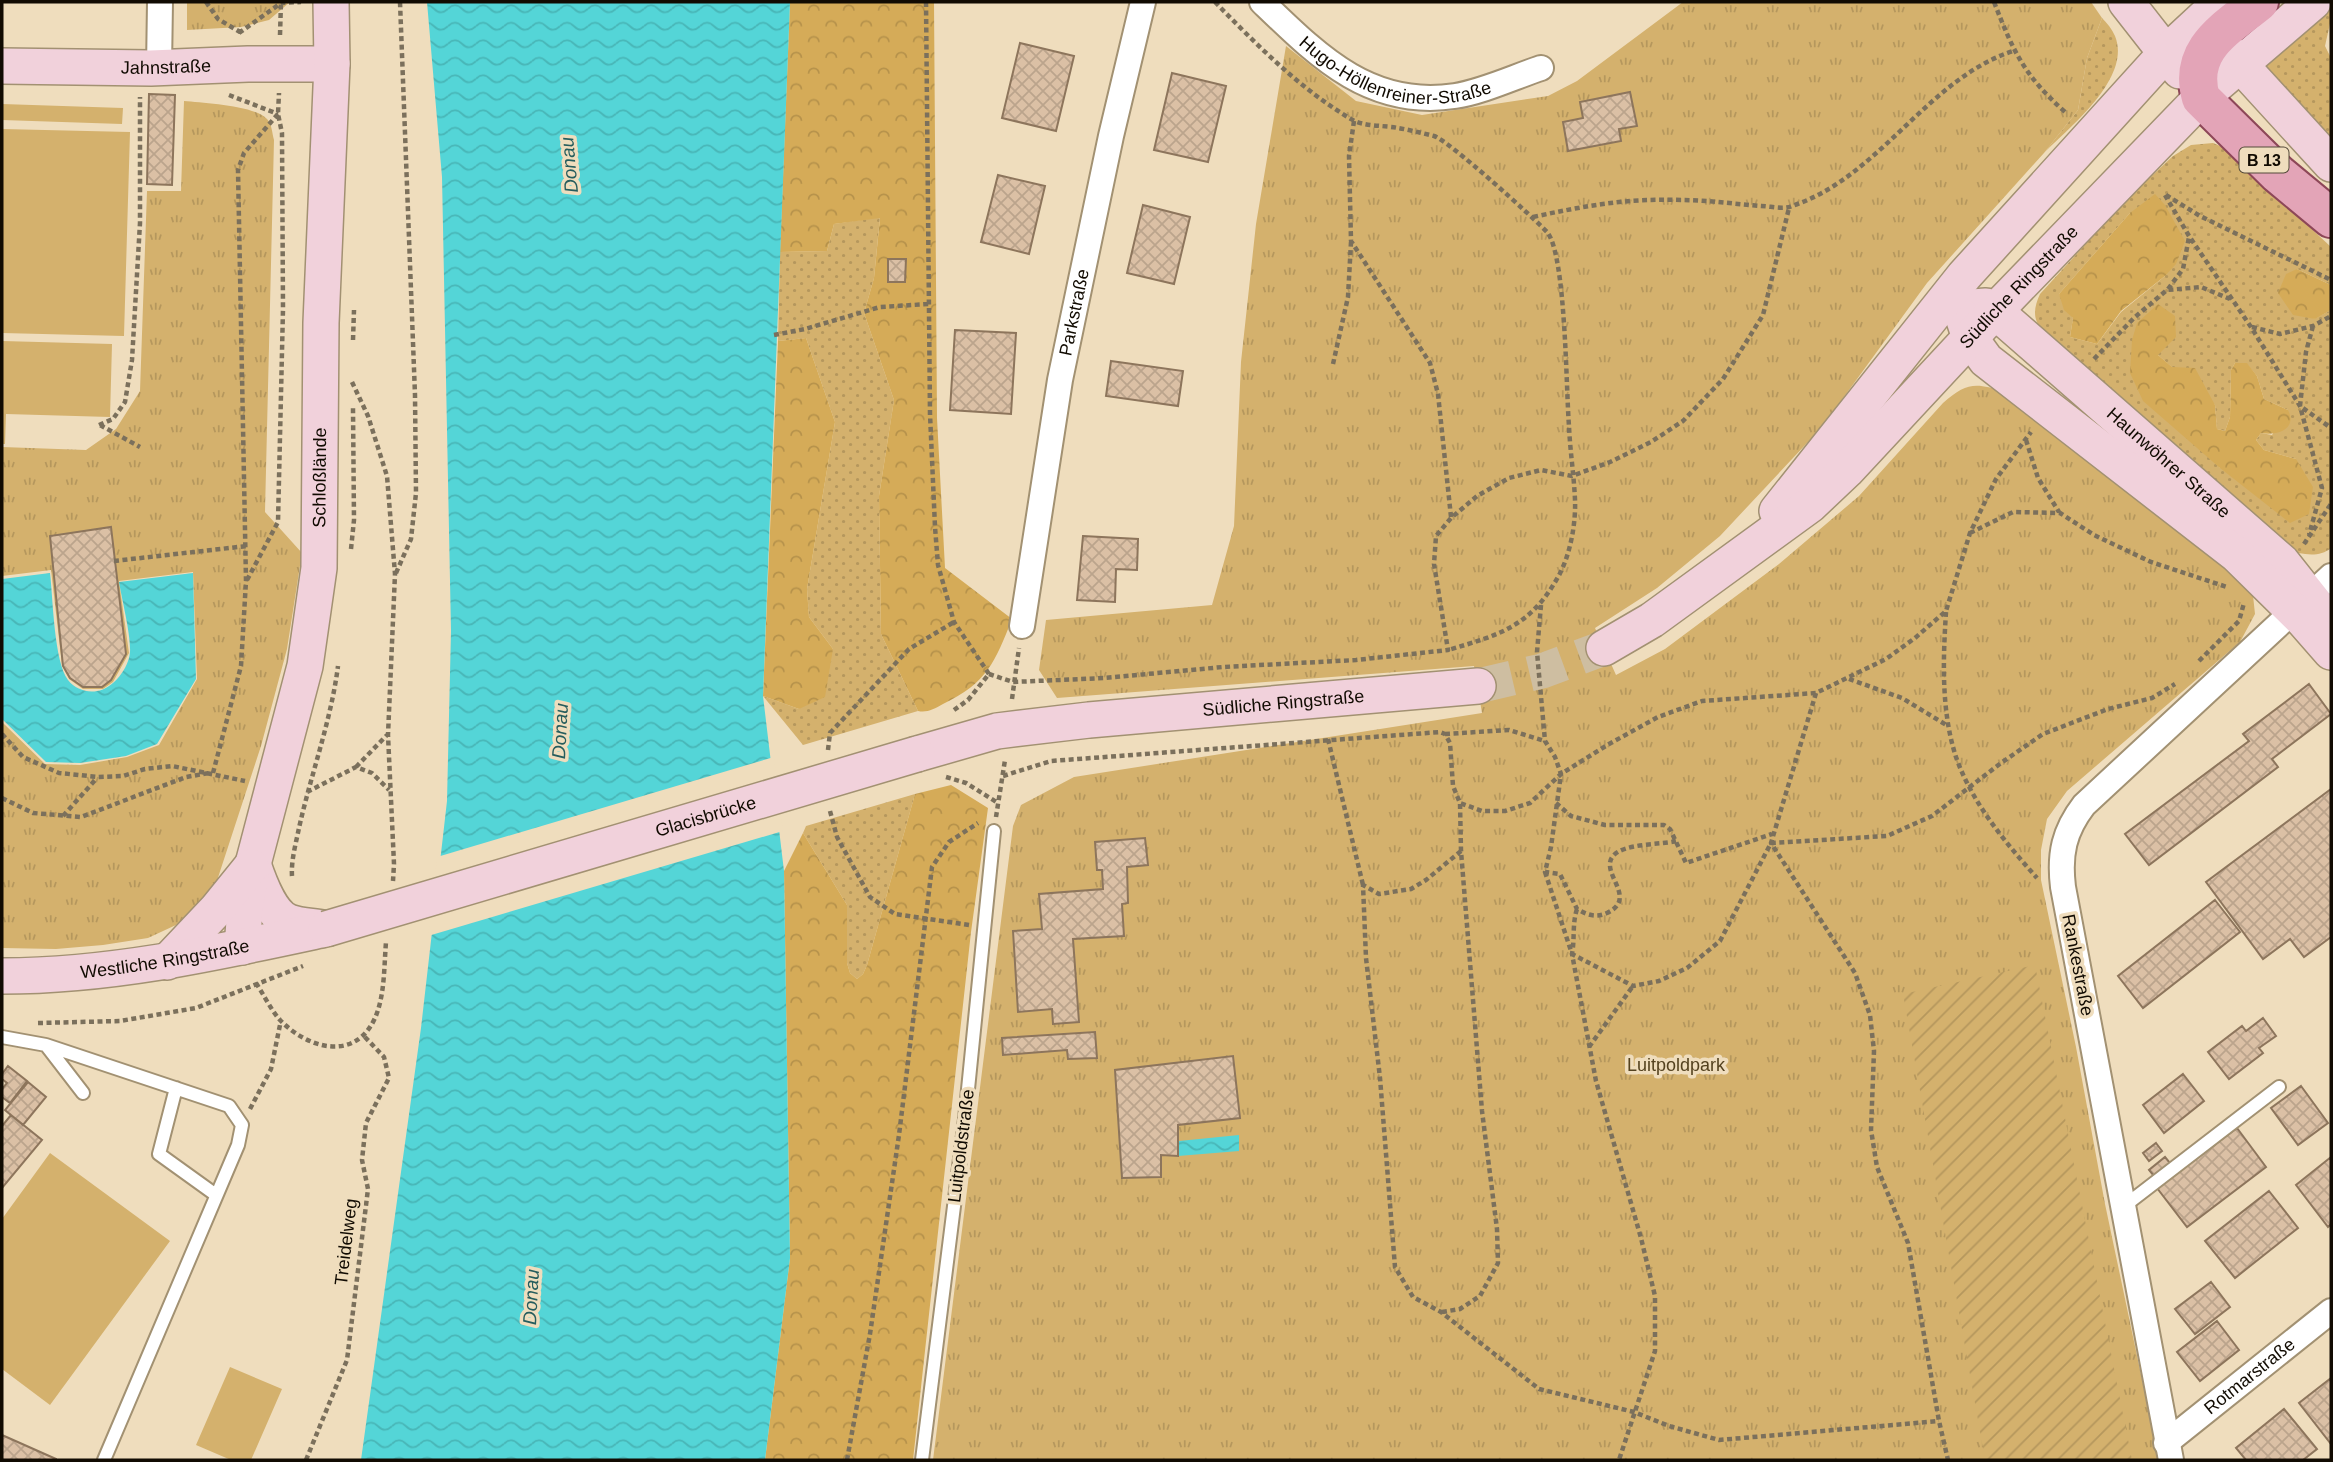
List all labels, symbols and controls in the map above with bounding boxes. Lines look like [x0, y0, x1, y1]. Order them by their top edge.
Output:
street label: Hugo-Höllenreiner-Straße [1295, 32, 1494, 108]
street label: Jahnstraße [121, 56, 211, 78]
water label: Donau [556, 136, 582, 194]
road number: B 13 [2240, 148, 2288, 172]
street label: Südliche Ringstraße [1956, 221, 2082, 352]
street label: Parkstraße [1055, 267, 1093, 358]
street label: Haunwöhrer Straße [2103, 404, 2234, 522]
street label: Schloßlände [309, 427, 330, 528]
street label: Südliche Ringstraße [1202, 686, 1365, 720]
water label: Donau [548, 702, 572, 760]
street label: Glacisbrücke [653, 792, 758, 841]
street label: Rankestraße [2058, 913, 2098, 1017]
street label: Westliche Ringstraße [79, 936, 251, 982]
park label: Luitpoldpark [1627, 1055, 1726, 1075]
street label: Luitpoldstraße [944, 1088, 978, 1204]
street label: Treidelweg [331, 1197, 361, 1287]
water label: Donau [519, 1268, 543, 1326]
street label: Rotmarstraße [2200, 1334, 2299, 1418]

